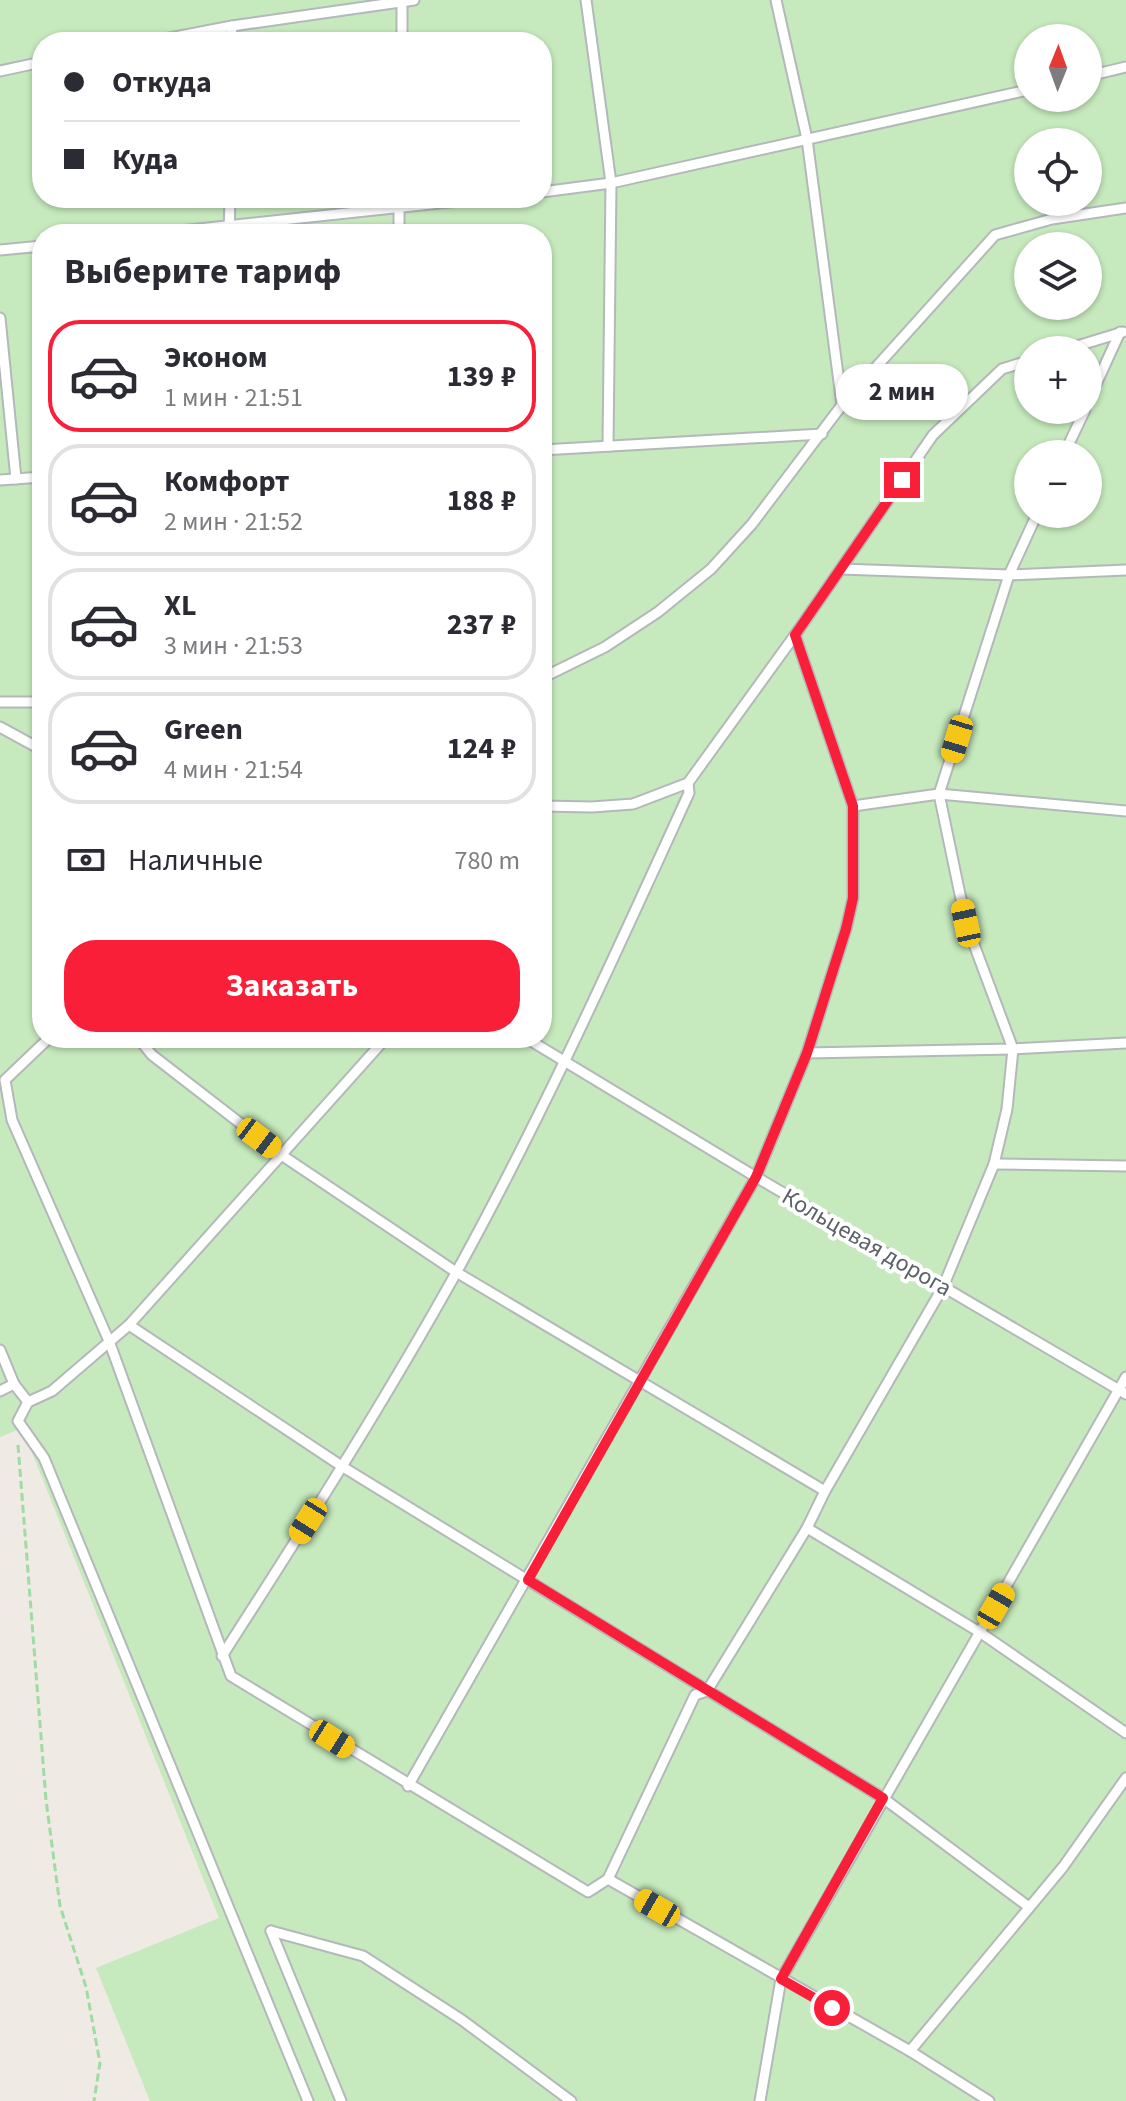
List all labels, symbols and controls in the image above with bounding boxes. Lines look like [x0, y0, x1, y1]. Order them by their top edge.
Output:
north arrow [1014, 24, 1102, 112]
map controls [1014, 24, 1102, 528]
text: Откуда [112, 61, 212, 104]
button: locate [1014, 128, 1102, 216]
text: Куда [112, 138, 178, 181]
button: layers [1014, 232, 1102, 320]
text: Выберите тариф [64, 246, 341, 297]
text: Эконом [164, 336, 268, 379]
button: + [1014, 336, 1102, 424]
icon: car [68, 340, 140, 412]
text: 139 ₽ [447, 355, 516, 398]
callout: 2 мин [836, 364, 968, 420]
text: 2 мин [869, 373, 935, 410]
text: 1 мин · 21:51 [164, 379, 303, 416]
button: − [1014, 440, 1102, 528]
text: Комфорт [164, 460, 290, 503]
route end [884, 462, 920, 498]
icon: car [68, 464, 140, 536]
text: 188 ₽ [447, 479, 516, 522]
text: 2 мин · 21:52 [164, 503, 303, 540]
text: XL [164, 584, 197, 627]
icon: car [68, 588, 140, 660]
text: 237 ₽ [447, 603, 516, 646]
text: 3 мин · 21:53 [164, 627, 303, 664]
text: Green [164, 708, 243, 751]
icon: car [68, 712, 140, 784]
car [939, 713, 975, 765]
text: 124 ₽ [447, 727, 516, 770]
text: 4 мин · 21:54 [164, 751, 303, 788]
icon: cash [64, 838, 108, 882]
text: Наличные [128, 839, 263, 882]
text: 780 m [454, 842, 520, 879]
car [949, 897, 983, 949]
button: Заказать [64, 940, 520, 1032]
car [233, 1114, 285, 1162]
street label: Кольцевая дорога [775, 1179, 958, 1305]
car [285, 1494, 331, 1548]
car [974, 1579, 1018, 1633]
car [305, 1716, 359, 1762]
car [630, 1886, 684, 1930]
route start [814, 1990, 850, 2026]

